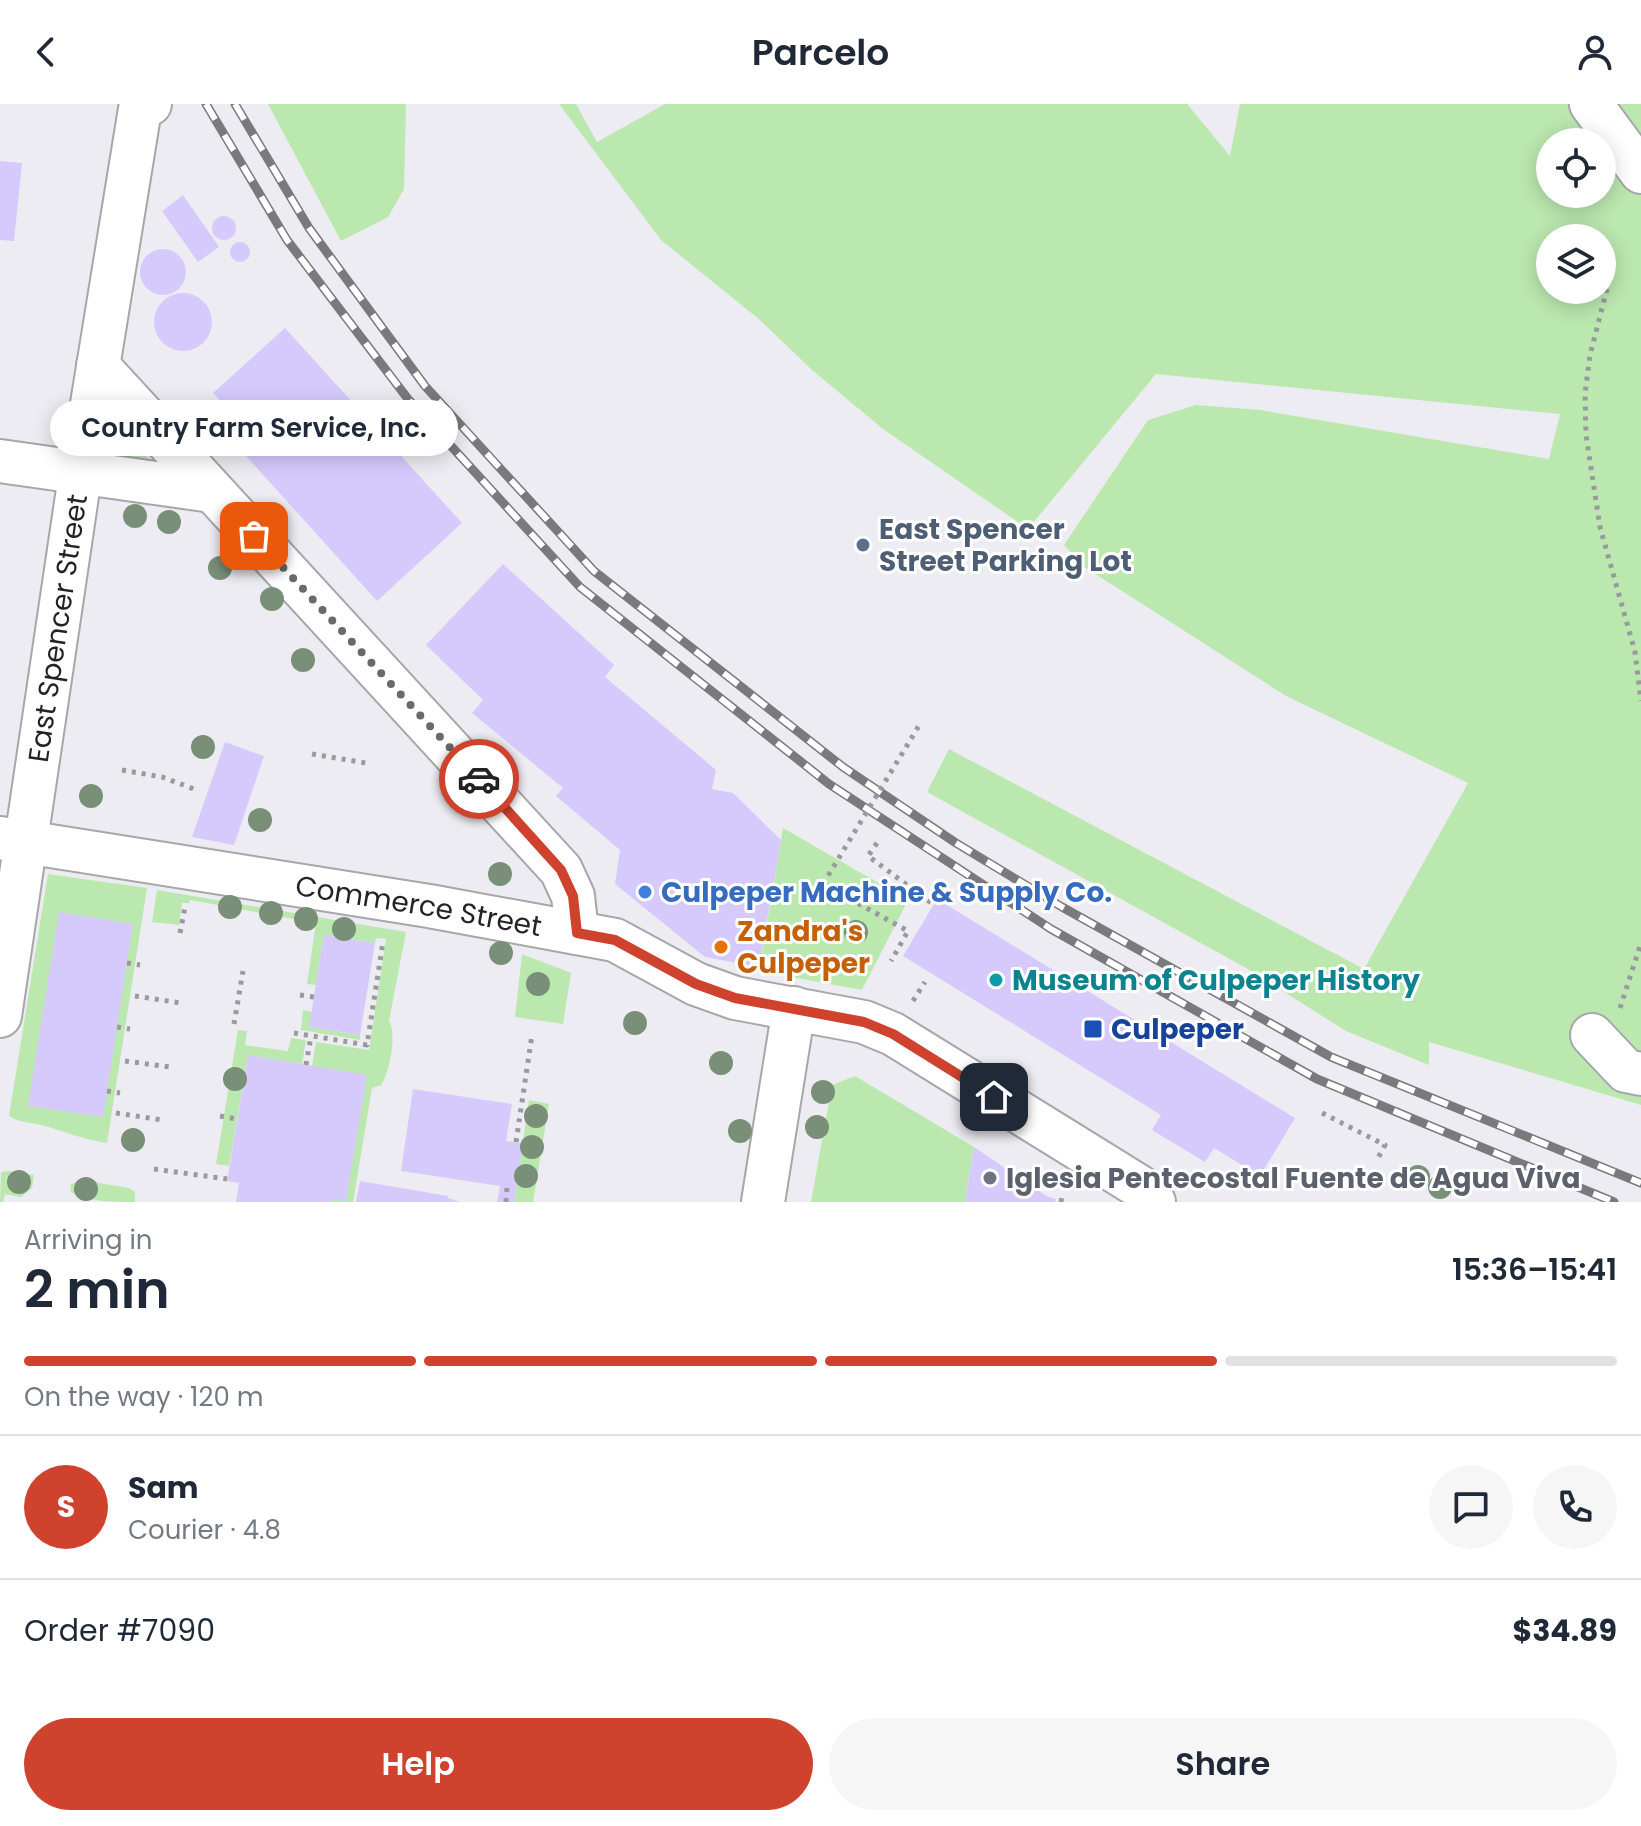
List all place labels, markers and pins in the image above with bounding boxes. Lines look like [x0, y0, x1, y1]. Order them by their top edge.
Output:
callout: Country Farm Service, Inc. [50, 400, 458, 456]
pin [220, 502, 288, 570]
place label: East Spencer Street Parking Lot [879, 510, 1132, 581]
marker: East Spencer Street Parking Lot [854, 536, 872, 554]
place label: Culpeper Machine & Supply Co. [661, 873, 1112, 912]
marker: Culpeper Machine & Supply Co. [636, 883, 654, 901]
place label: Zandra's Culpeper [737, 912, 870, 983]
marker: Zandra's Culpeper [712, 938, 730, 956]
place label: Museum of Culpeper History [1012, 961, 1420, 1000]
marker: Museum of Culpeper History [987, 971, 1005, 989]
place label: Culpeper [1111, 1010, 1244, 1049]
marker: Culpeper [1082, 1018, 1104, 1040]
pin [960, 1063, 1028, 1131]
place label: Iglesia Pentecostal Fuente de Agua Viva [1006, 1159, 1581, 1198]
marker: Iglesia Pentecostal Fuente de Agua Viva [981, 1169, 999, 1187]

